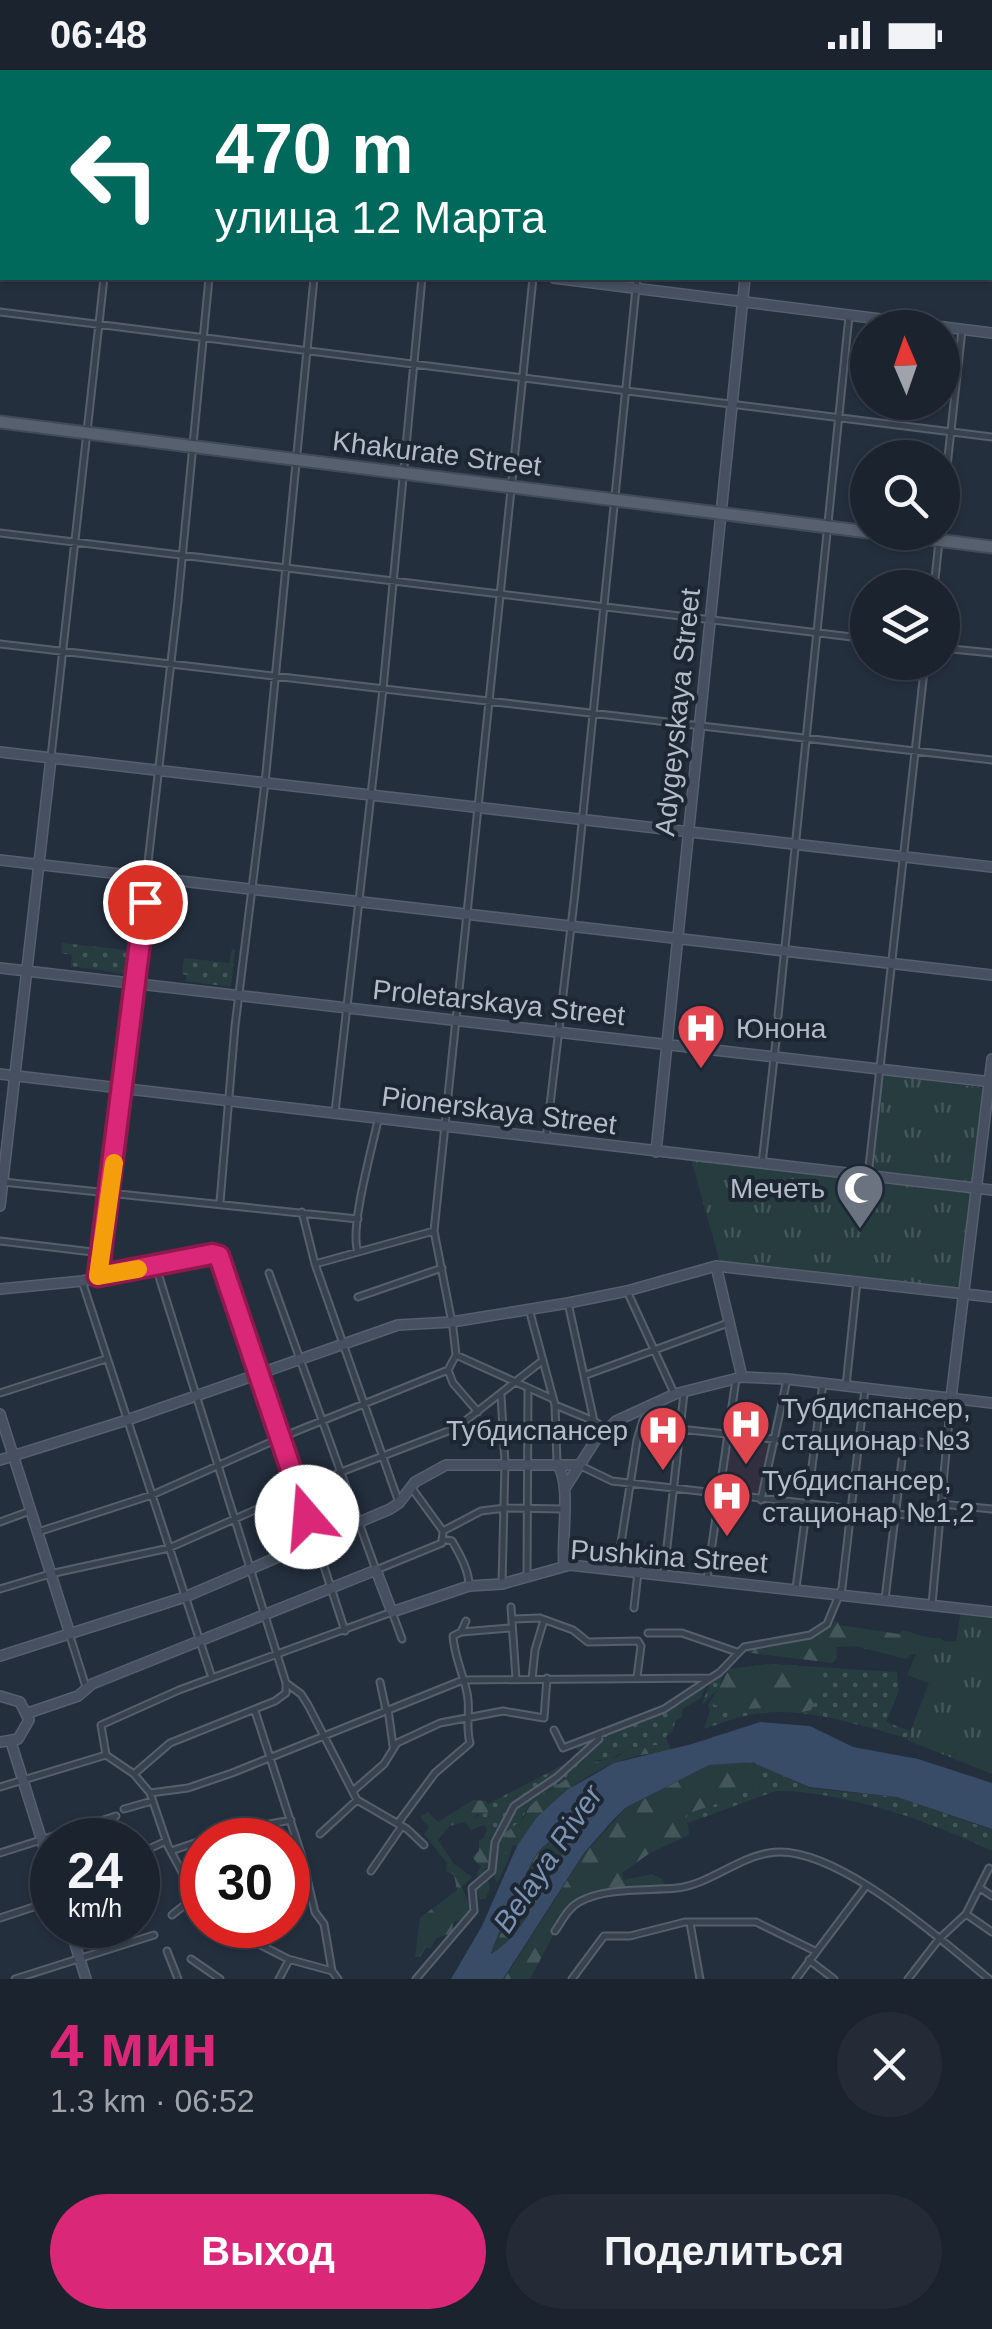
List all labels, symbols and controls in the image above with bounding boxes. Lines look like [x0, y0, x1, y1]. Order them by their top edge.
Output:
text: 06:48 [50, 14, 147, 56]
icon: left [50, 110, 180, 240]
text: 470 m [215, 110, 413, 188]
text: улица 12 Марта [215, 192, 546, 243]
north arrow [850, 310, 960, 420]
map controls [850, 310, 960, 680]
street label: Khakurate Street [331, 425, 543, 482]
button: search [850, 440, 960, 550]
button: layers [850, 570, 960, 680]
street label: Adygeyskaya Street [649, 586, 706, 838]
pin [103, 860, 188, 945]
icon: arrive [118, 875, 173, 930]
street label: Proletarskaya Street [371, 974, 627, 1031]
hospital icon: Юнона [675, 1002, 727, 1070]
place label: Юнона [736, 1013, 827, 1044]
street label: Pionerskaya Street [380, 1081, 618, 1140]
mosque icon: Мечеть [834, 1162, 886, 1230]
place label: Мечеть [730, 1173, 825, 1204]
place label: Тубдиспансер, стационар №3 [781, 1393, 971, 1456]
hospital icon: Тубдиспансер, стационар №3 [720, 1398, 772, 1466]
hospital icon: Тубдиспансер [637, 1404, 689, 1472]
place label: Тубдиспансер [446, 1415, 628, 1446]
position arrow [255, 1465, 359, 1569]
place label: Тубдиспансер, стационар №1,2 [762, 1465, 975, 1528]
hospital icon: Тубдиспансер, стационар №1,2 [701, 1470, 753, 1538]
street label: Pushkina Street [569, 1534, 769, 1579]
water label: Belaya River [486, 1778, 609, 1938]
speed limit sign: 30 [180, 1818, 310, 1948]
text: 24 [67, 1843, 123, 1899]
text: km/h [68, 1894, 122, 1922]
text: 4 мин [50, 2012, 218, 2079]
button: close [837, 2012, 942, 2117]
text: 1.3 km · 06:52 [50, 2083, 255, 2119]
button: Выход [50, 2194, 486, 2309]
button: Поделиться [506, 2194, 942, 2309]

